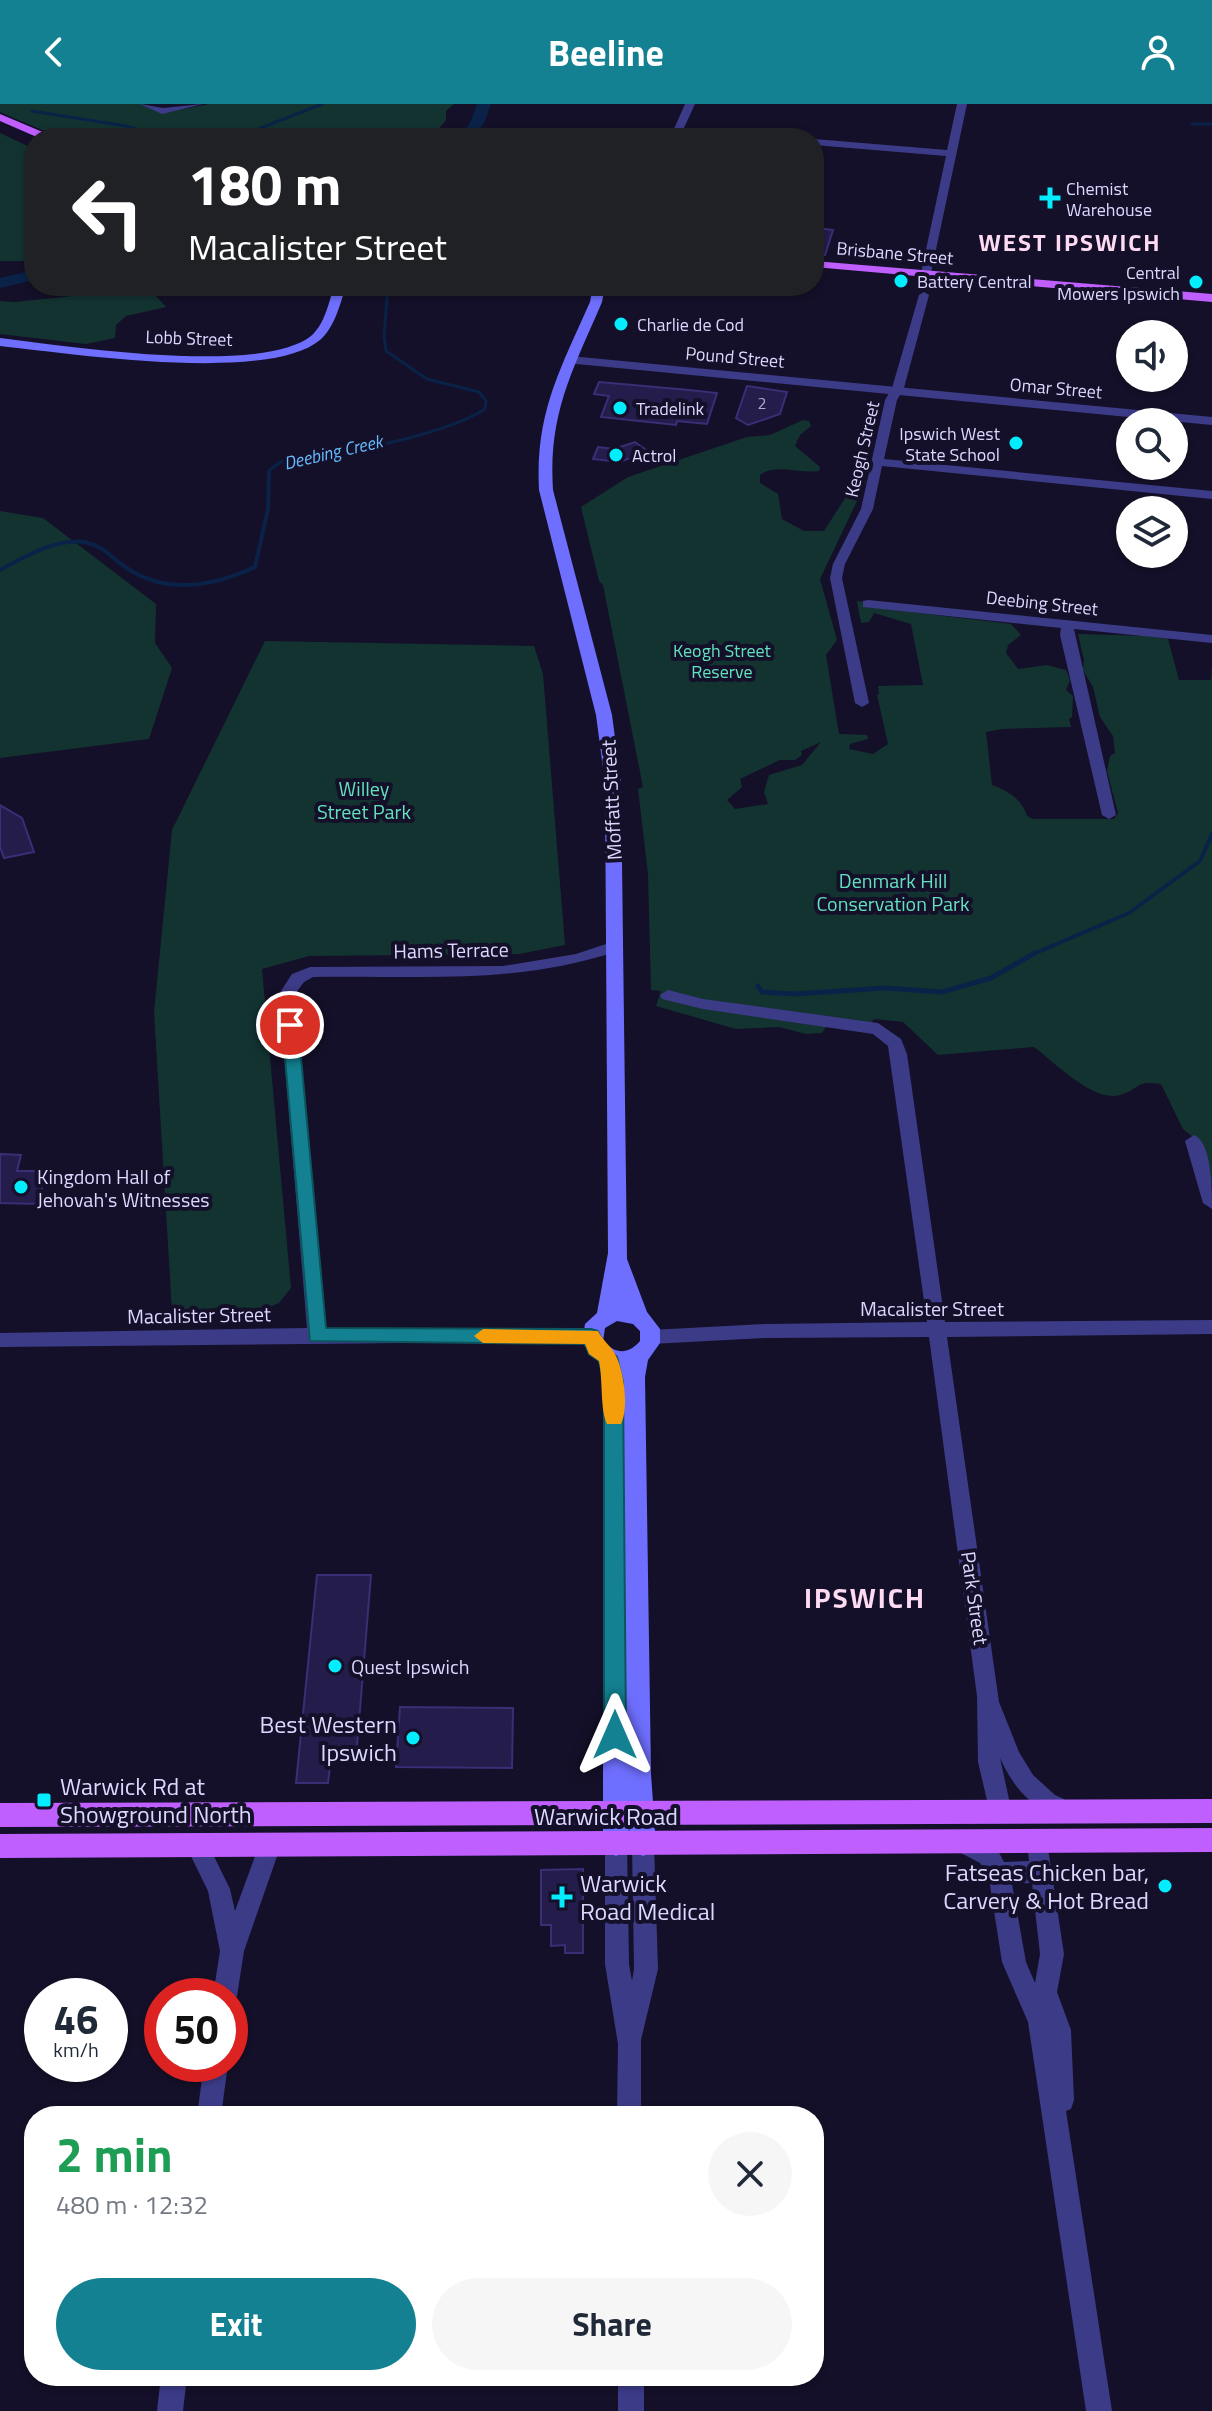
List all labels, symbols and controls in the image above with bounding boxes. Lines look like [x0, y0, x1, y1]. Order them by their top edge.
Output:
text: Beeline [548, 25, 664, 80]
icon: back [32, 30, 76, 74]
icon: person [1136, 30, 1180, 74]
text: 180 m [188, 142, 341, 227]
icon: left [56, 160, 160, 264]
place label: Chemist Warehouse [1066, 175, 1152, 223]
marker: Chemist Warehouse [1041, 189, 1059, 207]
text: Macalister Street [188, 219, 447, 274]
district label: WEST IPSWICH [978, 224, 1162, 260]
street label: Brisbane Street [835, 234, 955, 272]
place label: Central Mowers Ipswich [1057, 259, 1180, 307]
place label: Battery Central [917, 268, 1032, 295]
marker: Battery Central [892, 272, 910, 290]
marker: Central Mowers Ipswich [1187, 273, 1205, 291]
place label: Charlie de Cod [637, 311, 744, 338]
marker: Charlie de Cod [612, 315, 630, 333]
map controls [1116, 320, 1188, 568]
button: sound [1116, 320, 1188, 392]
street label: Lobb Street [145, 323, 234, 353]
street label: Pound Street [684, 339, 786, 375]
street label: Omar Street [1009, 371, 1104, 406]
house number: 2 [758, 391, 766, 415]
place label: Tradelink [636, 395, 705, 422]
street label: Keogh Street [838, 398, 886, 500]
marker: Tradelink [611, 399, 629, 417]
button: search [1116, 408, 1188, 480]
place label: Ipswich West State School [899, 420, 1001, 468]
water label: Deebing Creek [281, 427, 387, 476]
marker: Ipswich West State School [1007, 434, 1025, 452]
place label: Actrol [632, 442, 677, 469]
marker: Actrol [607, 446, 625, 464]
button: layers [1116, 496, 1188, 568]
street label: Deebing Street [985, 584, 1100, 622]
park label: Keogh Street Reserve [673, 637, 772, 685]
street label: Moffatt Street [592, 739, 630, 861]
park label: Willey Street Park [317, 773, 412, 827]
park label: Denmark Hill Conservation Park [816, 865, 970, 919]
street label: Hams Terrace [393, 933, 509, 967]
pin [256, 991, 324, 1059]
icon: arrive [268, 1003, 312, 1047]
place label: Kingdom Hall of Jehovah's Witnesses [37, 1161, 210, 1215]
marker: Kingdom Hall of Jehovah's Witnesses [12, 1178, 30, 1196]
street label: Macalister Street [860, 1293, 1004, 1324]
street label: Macalister Street [127, 1298, 271, 1332]
street label: Park Street [953, 1549, 997, 1647]
district label: IPSWICH [804, 1576, 926, 1619]
place label: Quest Ipswich [351, 1651, 469, 1682]
marker: Quest Ipswich [326, 1657, 344, 1675]
position arrow [573, 1693, 657, 1777]
place label: Best Western Ipswich [259, 1706, 397, 1770]
marker: Best Western Ipswich [404, 1729, 422, 1747]
place label: Warwick Rd at Showground North [60, 1768, 252, 1832]
marker: Warwick Rd at Showground North [35, 1791, 53, 1809]
street label: Warwick Road [534, 1798, 678, 1834]
place label: Fatseas Chicken bar, Carvery & Hot Bread [943, 1854, 1149, 1918]
place label: Warwick Road Medical [580, 1865, 715, 1929]
marker: Fatseas Chicken bar, Carvery & Hot Bread [1156, 1877, 1174, 1895]
marker: Warwick Road Medical [551, 1886, 573, 1908]
speed limit sign: 50 [144, 1978, 248, 2082]
text: 46 [54, 1989, 98, 2050]
text: km/h [53, 2034, 99, 2065]
text: 2 min [56, 2118, 173, 2191]
button: close [708, 2132, 792, 2216]
text: 480 m · 12:32 [56, 2185, 208, 2224]
button: Exit [56, 2278, 416, 2370]
button: Share [432, 2278, 792, 2370]

